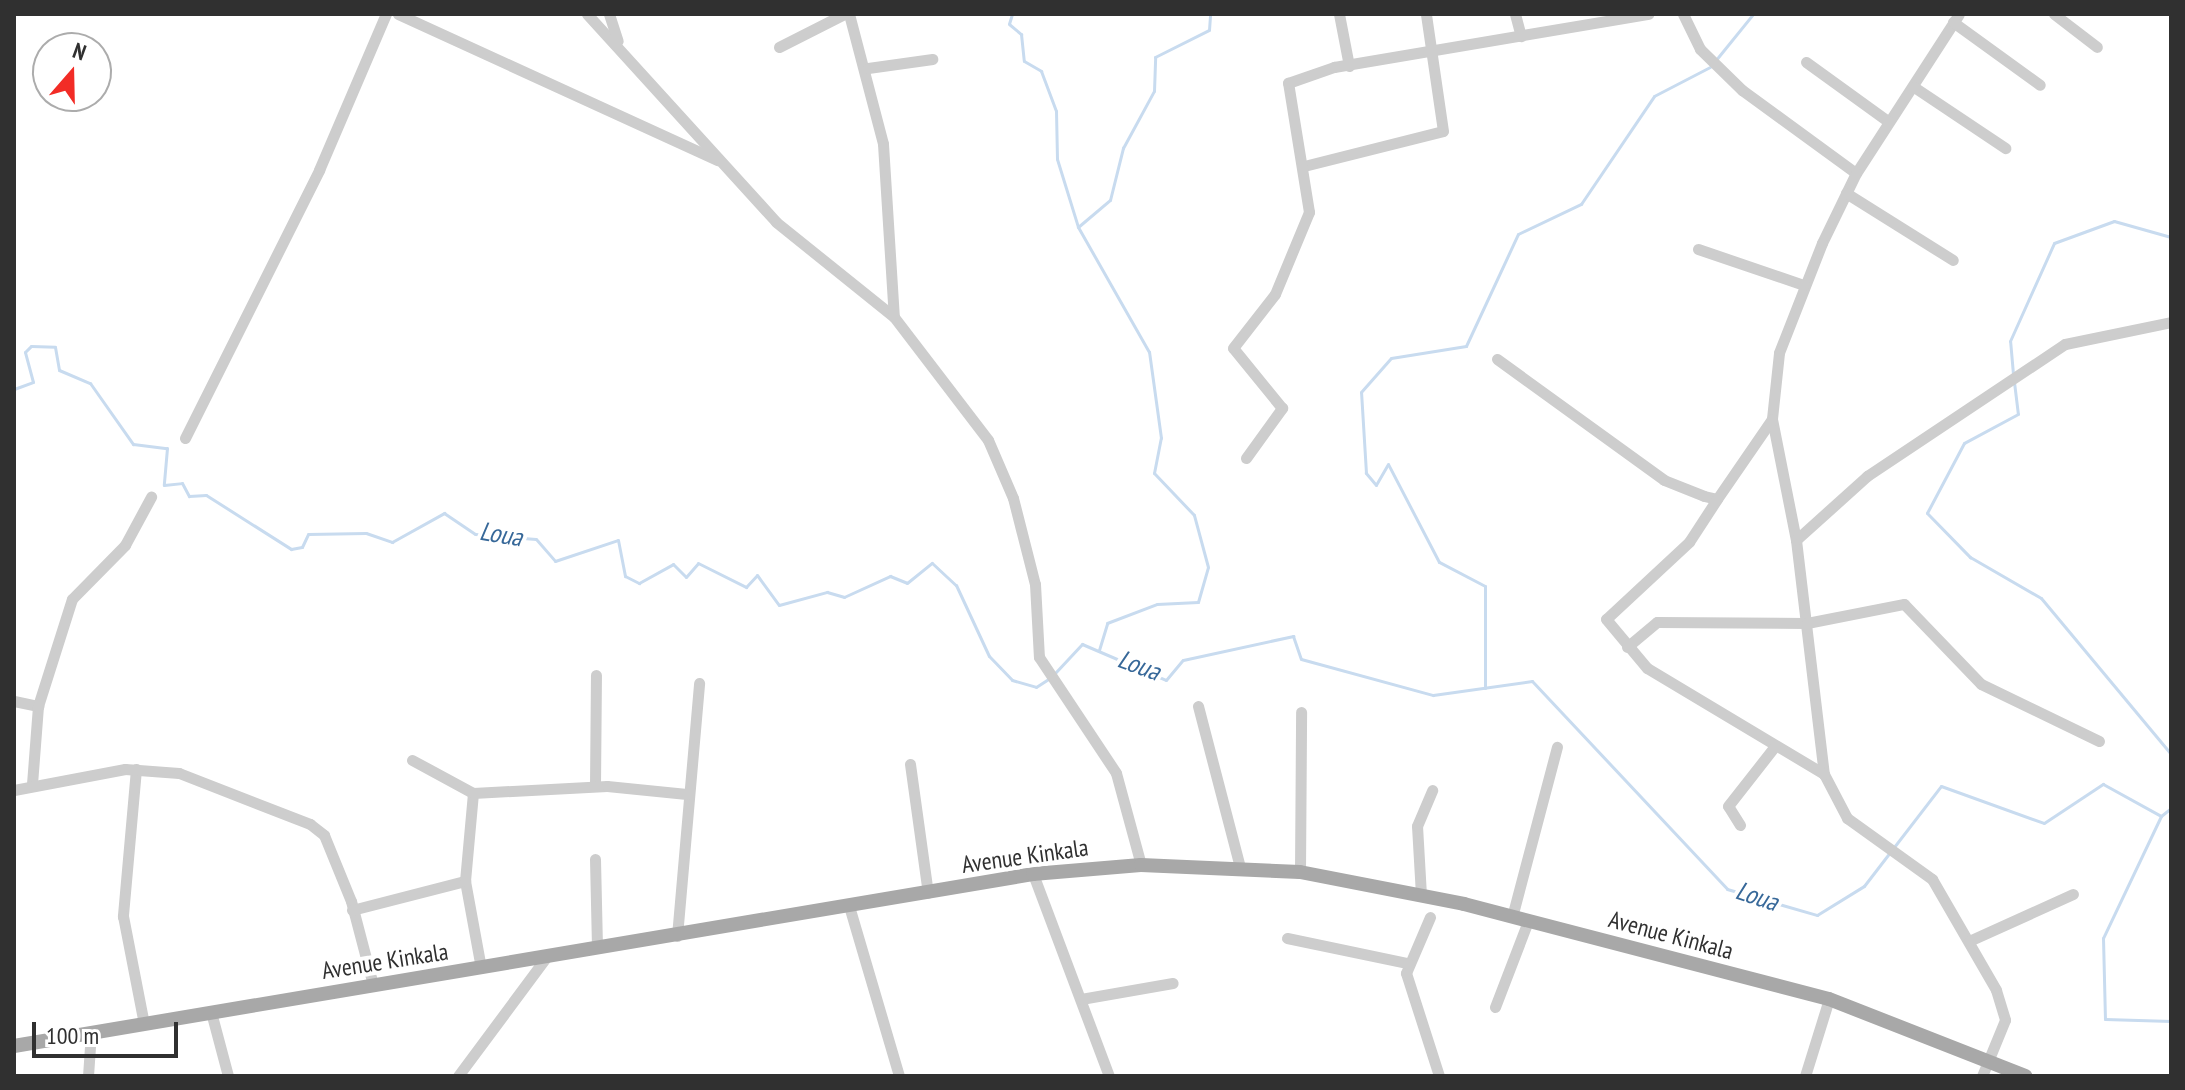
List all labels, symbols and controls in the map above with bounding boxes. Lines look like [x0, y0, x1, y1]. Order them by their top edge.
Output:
north arrow [32, 32, 112, 112]
text: N [69, 36, 90, 67]
water label: Loua [478, 515, 524, 553]
water label: Loua [1114, 643, 1164, 687]
street label: Avenue Kinkala [960, 833, 1090, 879]
water label: Loua [1732, 875, 1782, 917]
street label: Avenue Kinkala [1606, 905, 1736, 965]
street label: Avenue Kinkala [320, 937, 450, 985]
scale bar [36, 1006, 182, 1056]
text: 100 m [46, 1020, 99, 1051]

